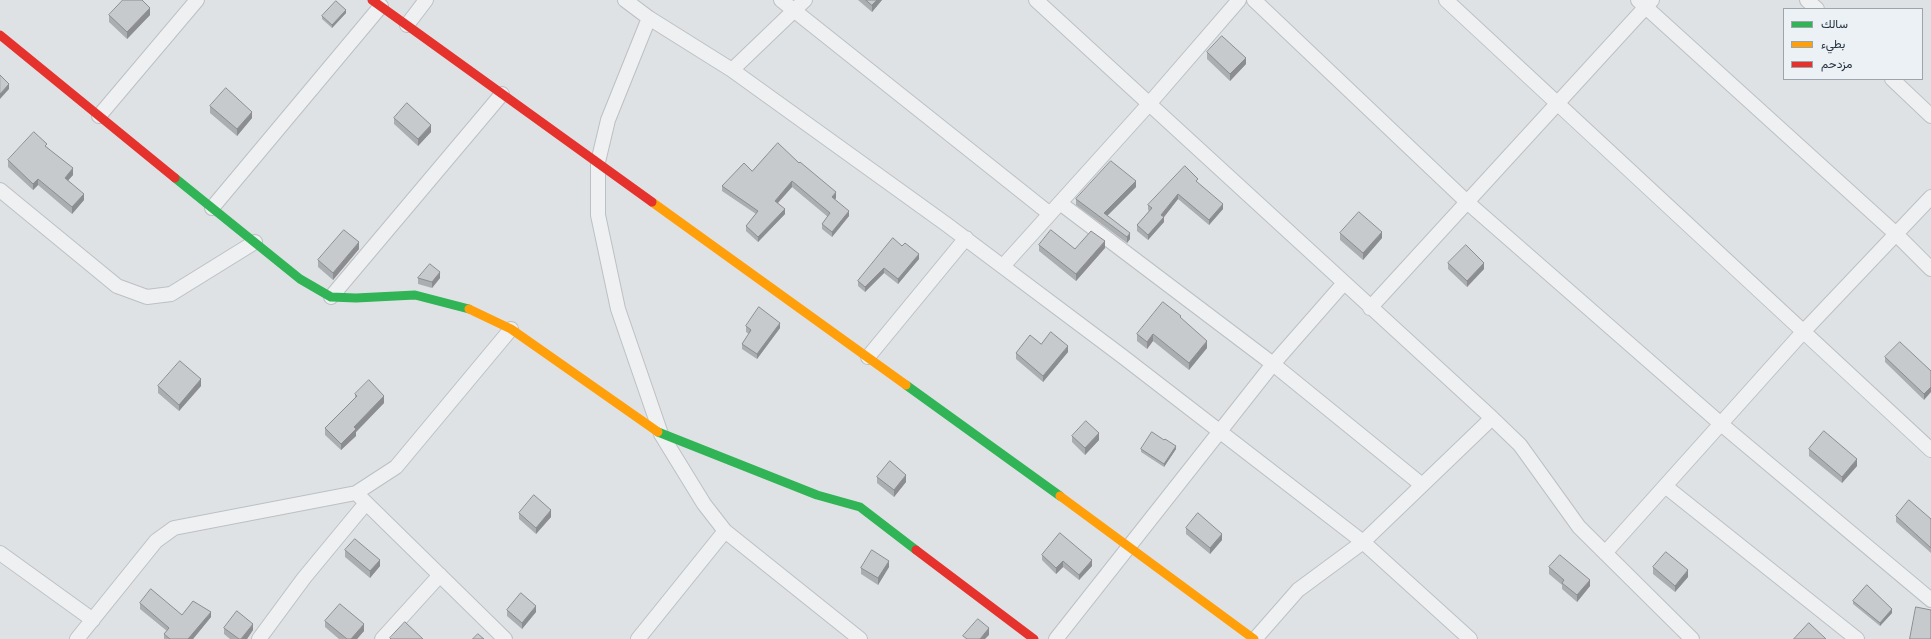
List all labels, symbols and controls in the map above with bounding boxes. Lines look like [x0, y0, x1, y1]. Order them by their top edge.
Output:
legend [1783, 8, 1923, 80]
text: سالك [1821, 14, 1848, 33]
text: بطيء [1821, 34, 1845, 53]
text: مزدحم [1821, 54, 1852, 73]

